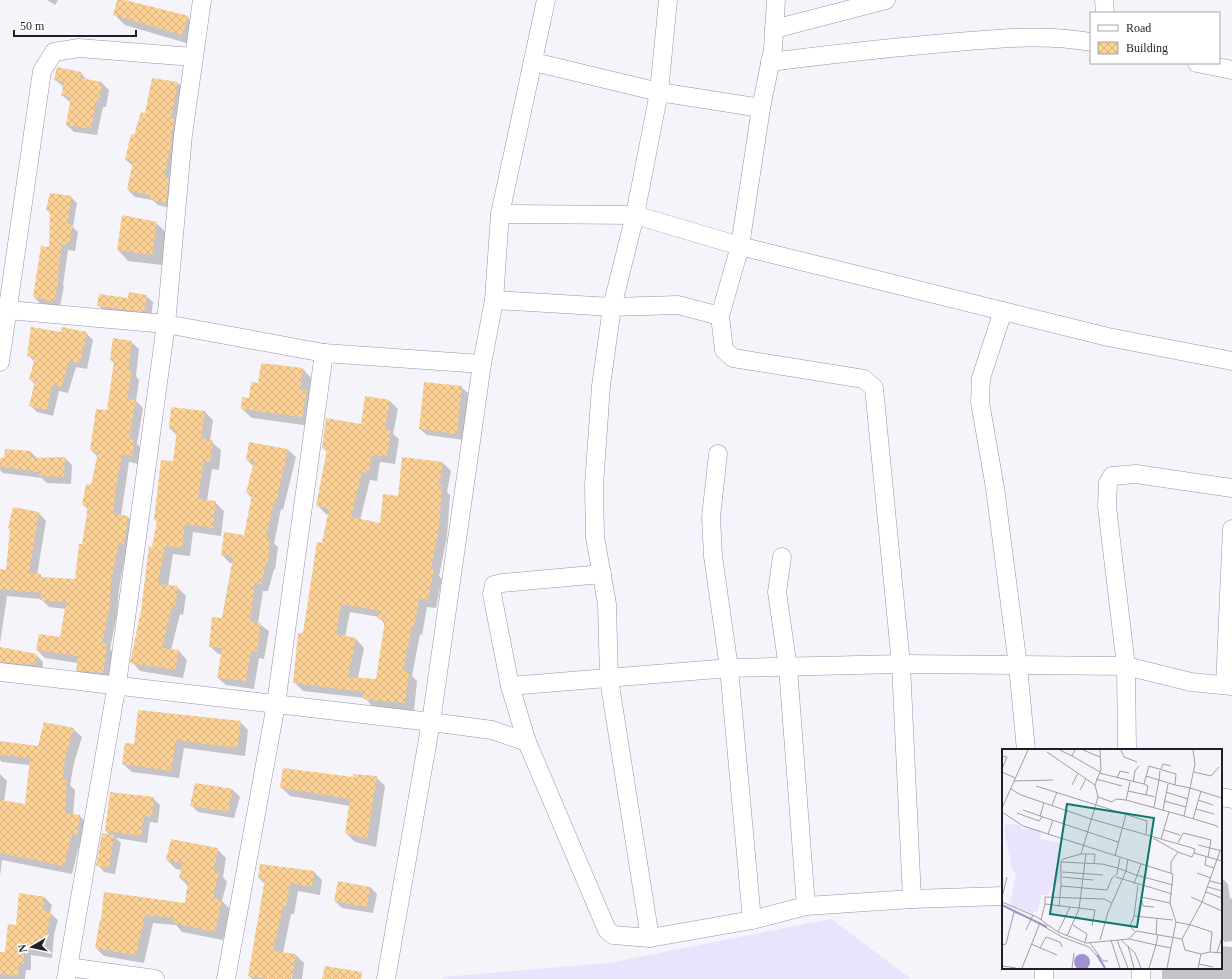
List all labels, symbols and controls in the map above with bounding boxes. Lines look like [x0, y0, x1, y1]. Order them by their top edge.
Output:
scale bar [14, 12, 136, 38]
legend [1090, 12, 1220, 64]
text: 50 m [20, 19, 45, 33]
text: Road [1126, 21, 1151, 35]
text: Building [1126, 41, 1168, 55]
inset map [1002, 749, 1222, 969]
north arrow [12, 927, 52, 967]
text: N [16, 944, 29, 953]

